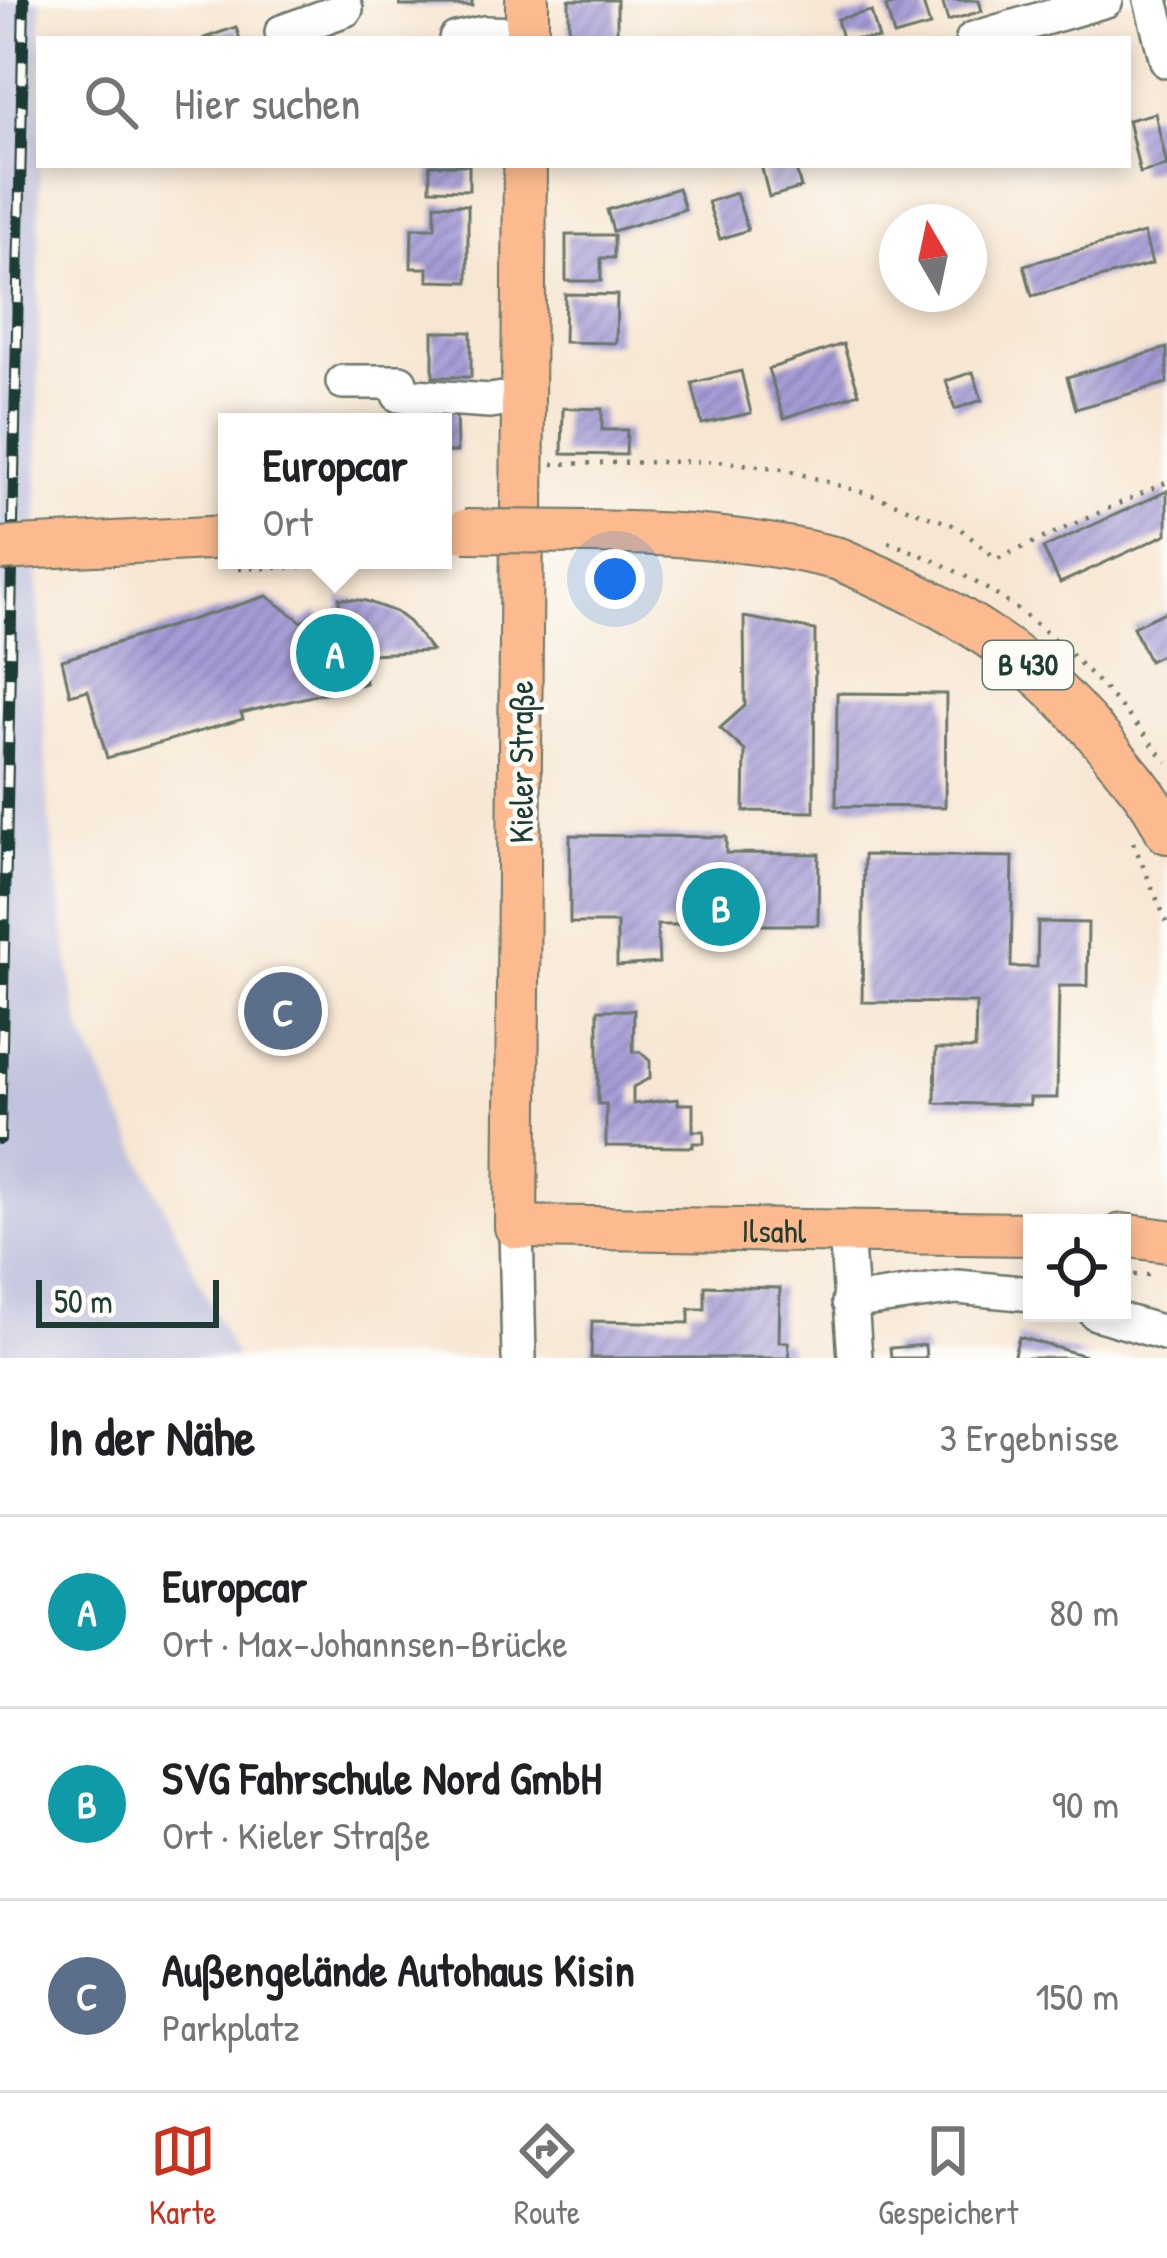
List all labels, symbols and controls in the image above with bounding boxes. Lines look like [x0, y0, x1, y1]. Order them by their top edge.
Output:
search box [36, 36, 1131, 168]
icon: search [78, 69, 144, 135]
text: Hier suchen [174, 72, 361, 133]
north arrow [879, 204, 987, 312]
popup [218, 413, 452, 569]
text: Europcar [262, 434, 408, 495]
text: Ort [262, 495, 313, 548]
your location [585, 549, 645, 609]
pin: A [296, 608, 374, 698]
road number: B 430 [983, 641, 1073, 689]
street label: Kieler Straße [499, 681, 544, 843]
pin: B [682, 862, 760, 952]
pin: C [244, 966, 322, 1056]
street label: Ilsahl [741, 1208, 807, 1253]
map controls [1023, 1214, 1131, 1322]
button: locate [1023, 1214, 1131, 1322]
scale bar [36, 1274, 219, 1327]
text: 50 m [54, 1279, 113, 1323]
text: In der Nähe [48, 1402, 255, 1471]
text: 3 Ergebnisse [939, 1410, 1119, 1463]
text: Europcar [162, 1555, 307, 1616]
text: A [77, 1585, 97, 1638]
text: 80 m [1049, 1585, 1119, 1638]
text: Ort · Max-Johannsen-Brücke [162, 1616, 568, 1669]
text: SVG Fahrschule Nord GmbH [162, 1747, 602, 1808]
text: B [77, 1777, 97, 1830]
text: 90 m [1052, 1777, 1119, 1830]
text: Ort · Kieler Straße [162, 1808, 430, 1861]
text: Außengelände Autohaus Kisin [162, 1939, 635, 2000]
text: C [76, 1969, 98, 2022]
text: 150 m [1035, 1969, 1119, 2022]
text: Parkplatz [162, 2000, 300, 2053]
tab: Karte [149, 2118, 216, 2234]
tab: Route [514, 2118, 580, 2234]
tab: Gespeichert [878, 2118, 1018, 2234]

